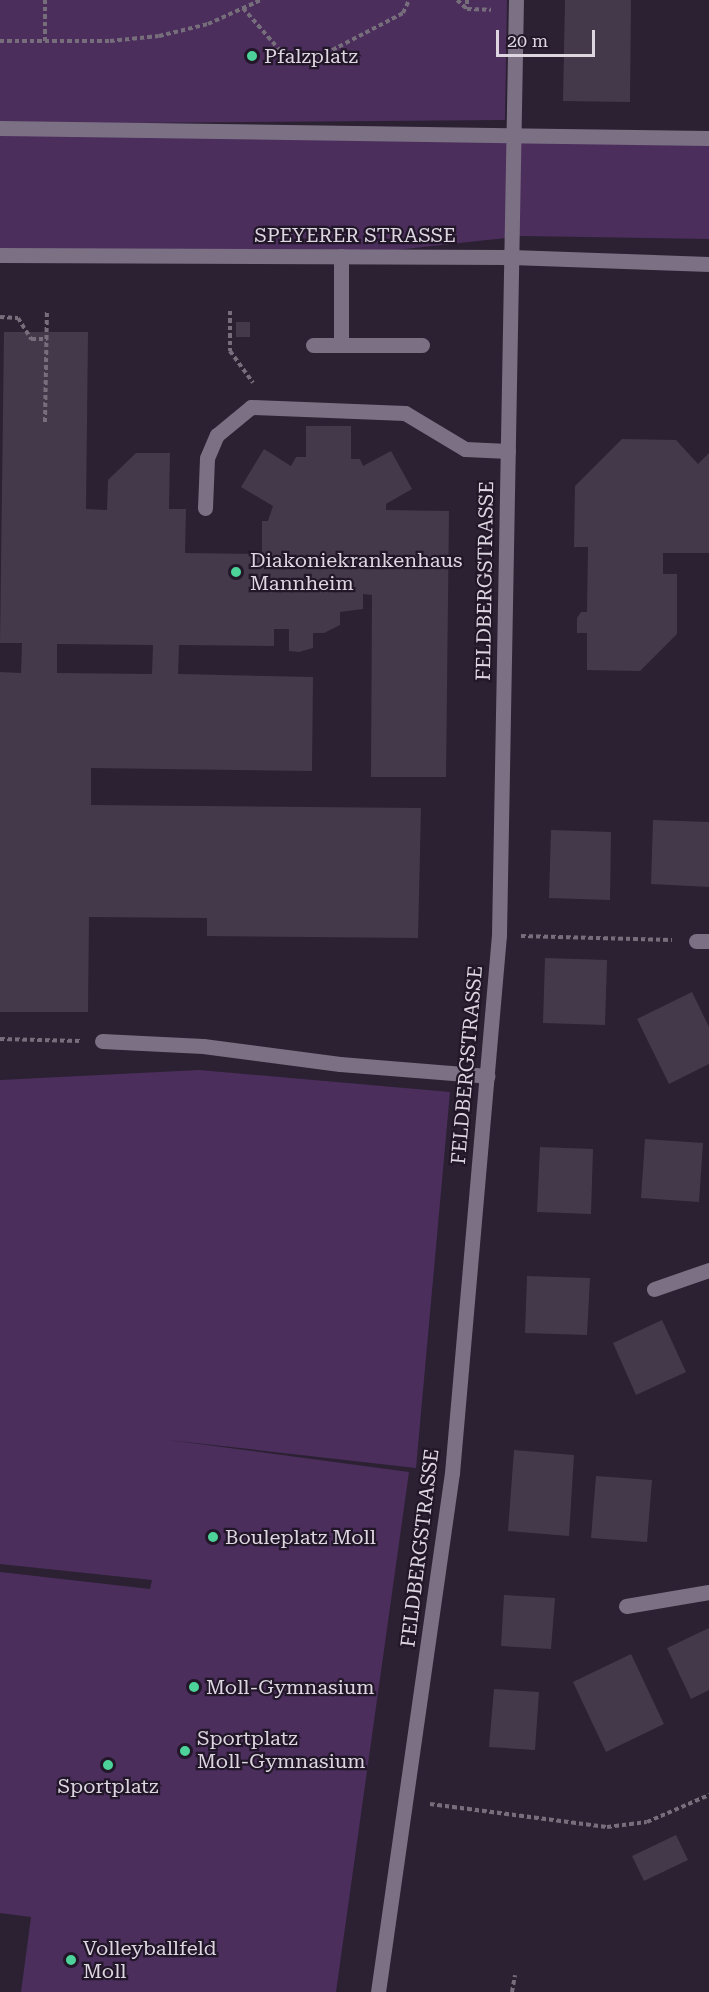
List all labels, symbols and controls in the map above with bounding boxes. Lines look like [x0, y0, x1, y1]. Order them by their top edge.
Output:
scale bar [499, 18, 598, 56]
text: 20 m [507, 30, 548, 51]
place label: Pfalzplatz [264, 44, 358, 68]
marker: Pfalzplatz [245, 49, 259, 63]
street label: SPEYERER STRASSE [254, 223, 456, 247]
street label: FELDBERGSTRASSE [471, 481, 499, 681]
place label: Diakoniekrankenhaus Mannheim [250, 548, 463, 595]
marker: Diakoniekrankenhaus Mannheim [227, 563, 245, 581]
street label: FELDBERGSTRASSE [446, 964, 488, 1166]
street label: FELDBERGSTRASSE [396, 1447, 444, 1649]
place label: Bouleplatz Moll [225, 1525, 376, 1549]
marker: Bouleplatz Moll [206, 1530, 220, 1544]
place label: Moll-Gymnasium [206, 1675, 375, 1699]
marker: Moll-Gymnasium [187, 1680, 201, 1694]
place label: Sportplatz Moll-Gymnasium [197, 1727, 366, 1774]
marker: Sportplatz Moll-Gymnasium [178, 1744, 192, 1758]
marker: Sportplatz [101, 1758, 115, 1772]
place label: Sportplatz [58, 1774, 158, 1798]
place label: Volleyballfeld Moll [83, 1936, 217, 1983]
marker: Volleyballfeld Moll [64, 1953, 78, 1967]

